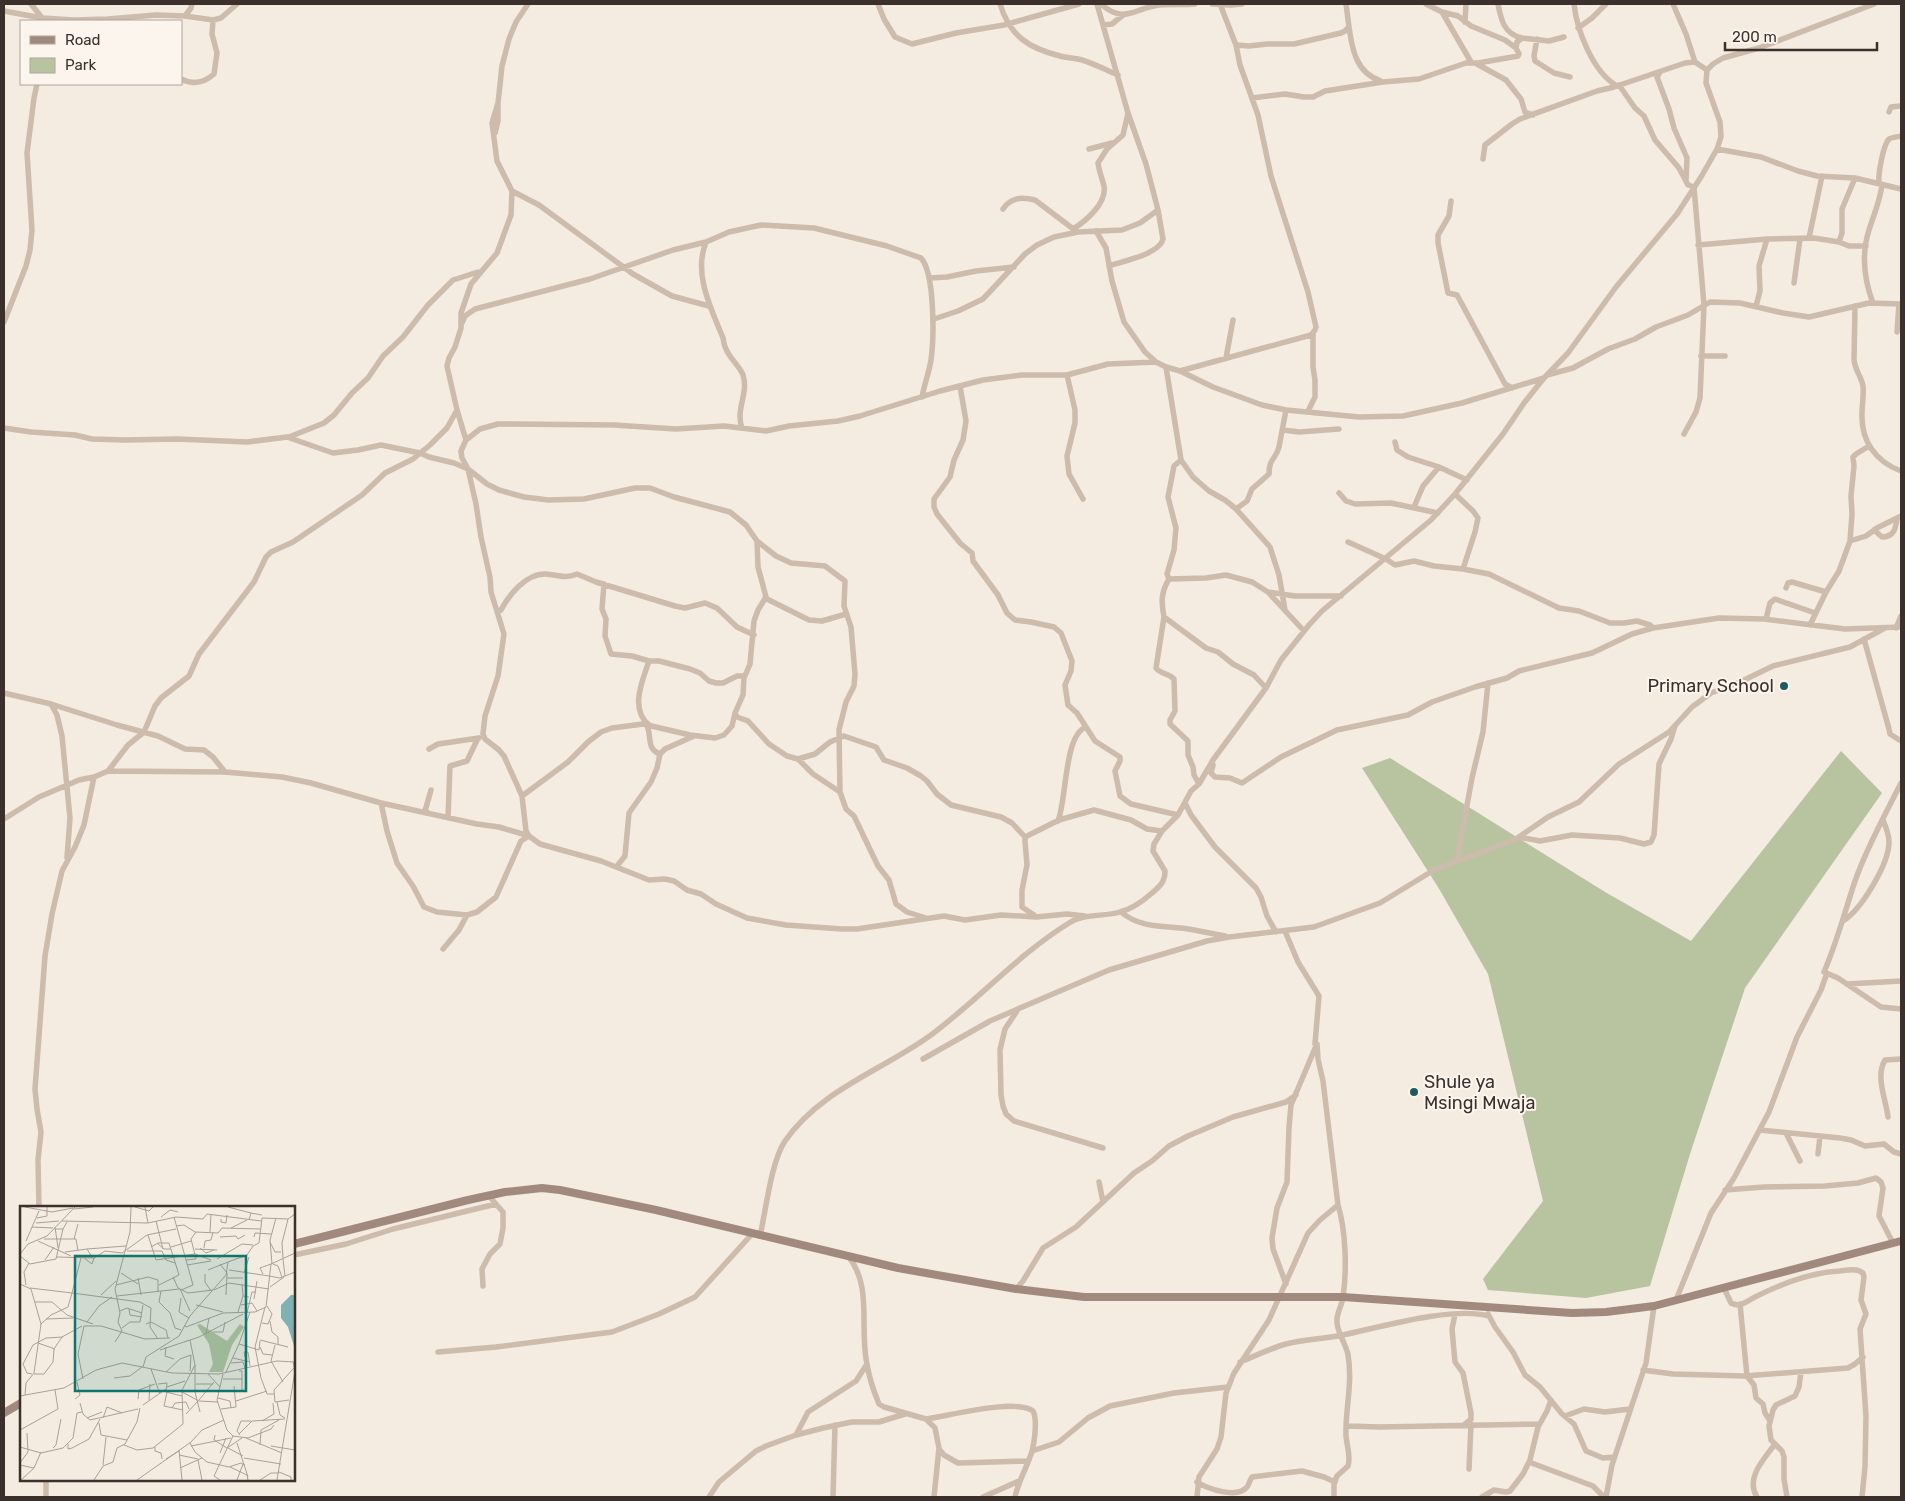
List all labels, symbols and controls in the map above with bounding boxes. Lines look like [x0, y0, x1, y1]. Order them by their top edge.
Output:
legend [20, 20, 182, 85]
scale bar [1725, 20, 1878, 52]
text: 200 m [1732, 28, 1777, 46]
text: Road [65, 31, 101, 49]
text: Park [65, 56, 96, 74]
place label: Primary School [1647, 675, 1774, 697]
marker: Primary School [1778, 680, 1790, 692]
place label: Shule ya Msingi Mwaja [1424, 1071, 1535, 1114]
marker: Shule ya Msingi Mwaja [1408, 1086, 1420, 1098]
inset map [20, 1206, 295, 1481]

